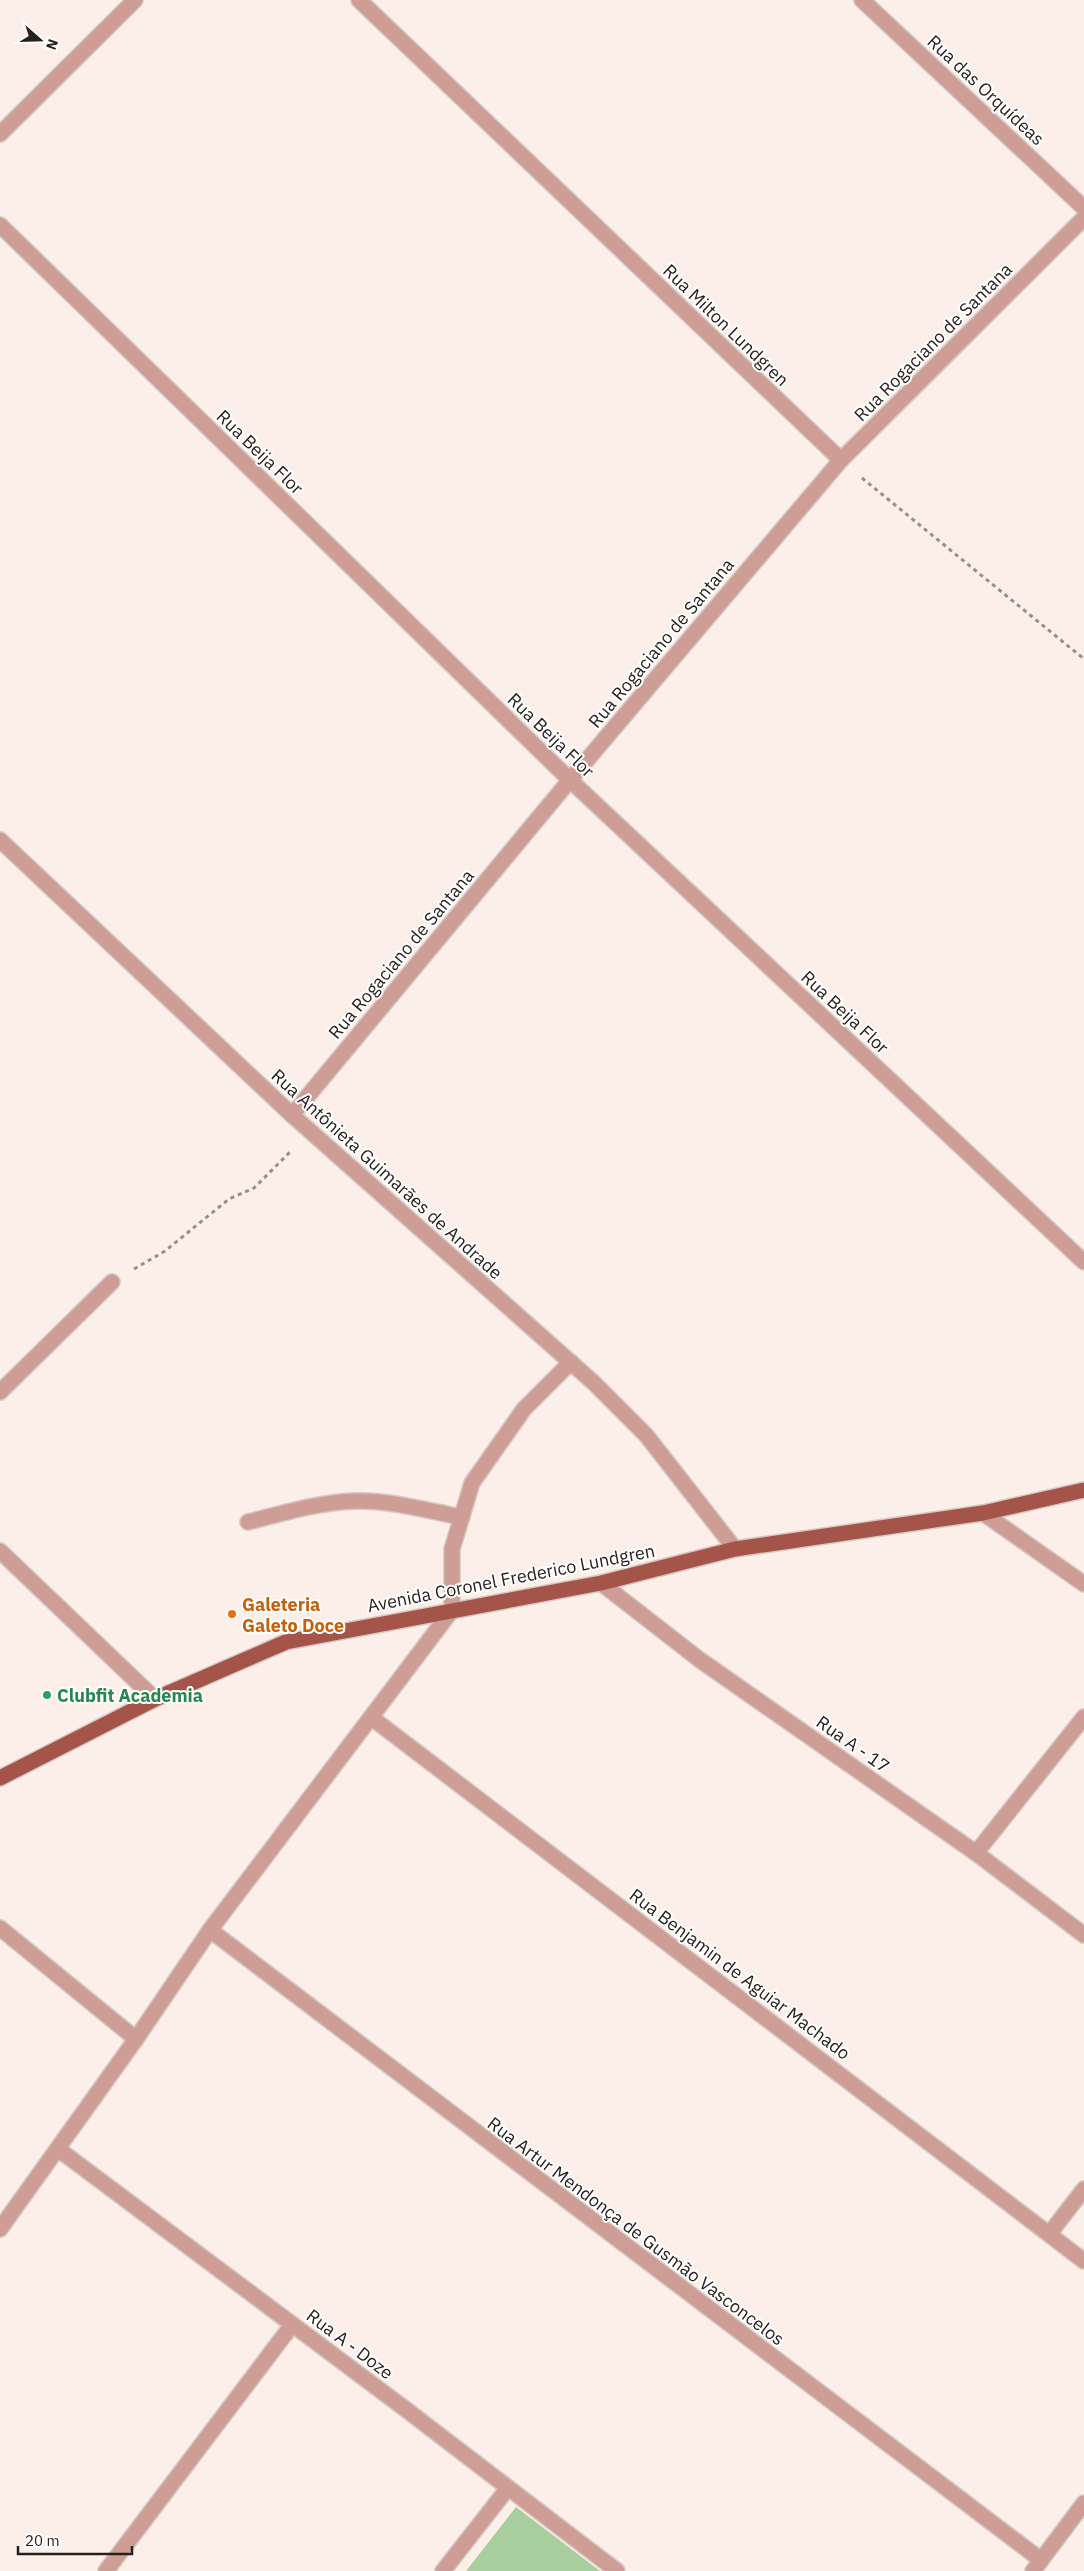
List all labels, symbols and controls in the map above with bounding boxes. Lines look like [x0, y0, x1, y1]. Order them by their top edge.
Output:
north arrow [15, 15, 65, 65]
street label: Rua das Orquídeas [923, 30, 1049, 150]
text: N [42, 37, 62, 52]
street label: Rua Rogaciano de Santana [849, 258, 1017, 426]
street label: Rua Milton Lundgren [658, 259, 794, 391]
street label: Rua Beija Flor [212, 405, 308, 499]
street label: Rua Rogaciano de Santana [583, 553, 739, 732]
street label: Rua Beija Flor [503, 688, 599, 782]
street label: Rua Rogaciano de Santana [323, 864, 479, 1043]
street label: Rua Beija Flor [796, 965, 894, 1059]
street label: Rua Antônieta Guimarães de Andrade [267, 1064, 507, 1284]
street label: Avenida Coronel Frederico Lundgren [365, 1539, 657, 1617]
place label: Galeteria Galeto Doce [242, 1593, 344, 1637]
marker: Galeteria Galeto Doce [226, 1608, 238, 1620]
place label: Clubfit Academia [57, 1684, 203, 1707]
marker: Clubfit Academia [41, 1689, 53, 1701]
street label: Rua A - 17 [812, 1710, 894, 1778]
street label: Rua Benjamin de Aguiar Machado [625, 1883, 855, 2065]
street label: Rua Artur Mendonça de Gusmão Vasconcelos [483, 2112, 789, 2350]
street label: Rua A - Doze [302, 2304, 398, 2384]
scale bar [18, 2524, 131, 2556]
text: 20 m [25, 2531, 60, 2550]

